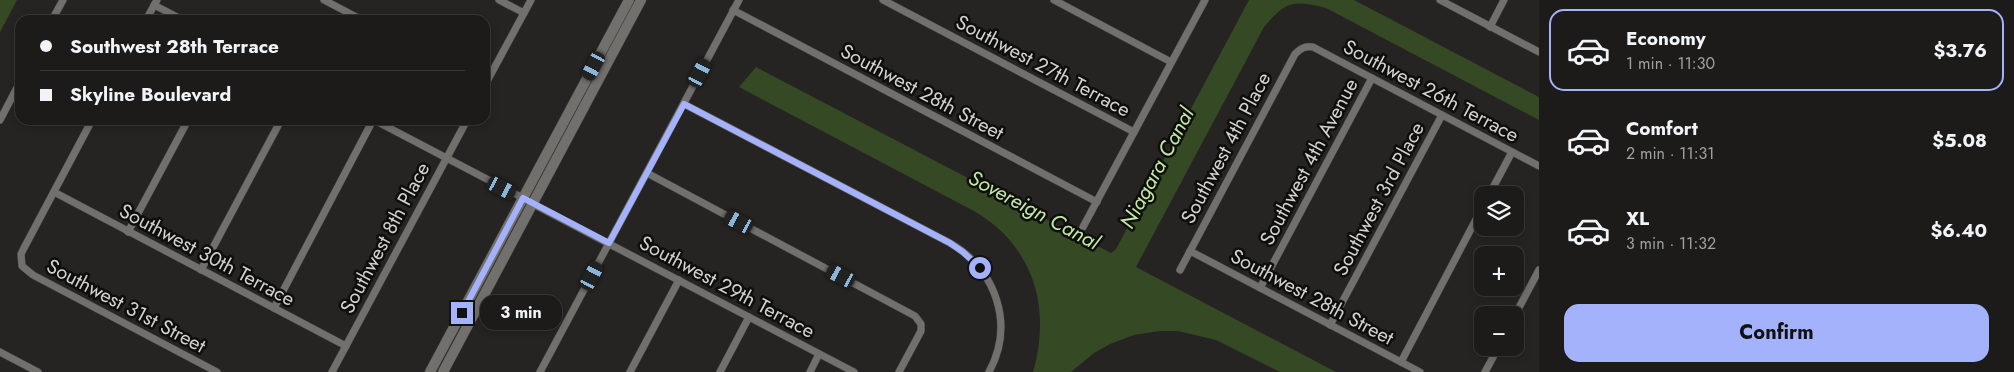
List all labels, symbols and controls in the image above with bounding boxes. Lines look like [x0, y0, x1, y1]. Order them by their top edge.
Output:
street label: Southwest 27th Terrace [951, 8, 1135, 124]
text: Economy [1626, 25, 1706, 52]
icon: car [1566, 28, 1611, 73]
street label: Southwest 26th Terrace [1338, 32, 1524, 150]
text: Southwest 28th Terrace [70, 33, 279, 60]
street label: Southwest 28th Street [835, 37, 1009, 147]
text: $3.76 [1933, 37, 1987, 64]
car [580, 49, 607, 83]
text: 1 min · 11:30 [1626, 52, 1715, 75]
car [686, 56, 713, 90]
street label: Southwest 4th Place [1174, 67, 1278, 229]
street label: Southwest 4th Avenue [1253, 73, 1365, 251]
text: Skyline Boulevard [70, 81, 231, 108]
water label: Niagara Canal [1112, 101, 1202, 234]
text: Comfort [1626, 115, 1698, 142]
street label: Southwest 3rd Place [1326, 117, 1432, 281]
icon: car [1566, 118, 1611, 163]
text: $5.08 [1932, 127, 1987, 154]
text: 2 min · 11:31 [1626, 142, 1714, 165]
street label: Southwest 8th Place [333, 157, 437, 319]
water label: Sovereign Canal [963, 163, 1106, 258]
car [485, 175, 518, 201]
map controls [1474, 186, 1524, 356]
button: layers [1474, 186, 1524, 236]
street label: Southwest 30th Terrace [114, 196, 300, 314]
text: XL [1626, 205, 1649, 232]
car [722, 208, 755, 236]
icon: car [1566, 208, 1611, 253]
text: $6.40 [1931, 217, 1987, 244]
street label: Southwest 29th Terrace [634, 228, 820, 346]
text: 3 min · 11:32 [1626, 232, 1716, 255]
street label: Southwest 28th Street [1225, 242, 1399, 352]
button: + [1474, 246, 1524, 296]
street label: Southwest 31st Street [41, 252, 211, 360]
route start [969, 257, 991, 279]
car [578, 259, 605, 293]
car [824, 262, 857, 290]
callout: 3 min [480, 296, 562, 330]
text: 3 min [500, 301, 542, 324]
route end [451, 302, 473, 324]
button: Confirm [1564, 304, 1989, 362]
button: − [1474, 306, 1524, 356]

